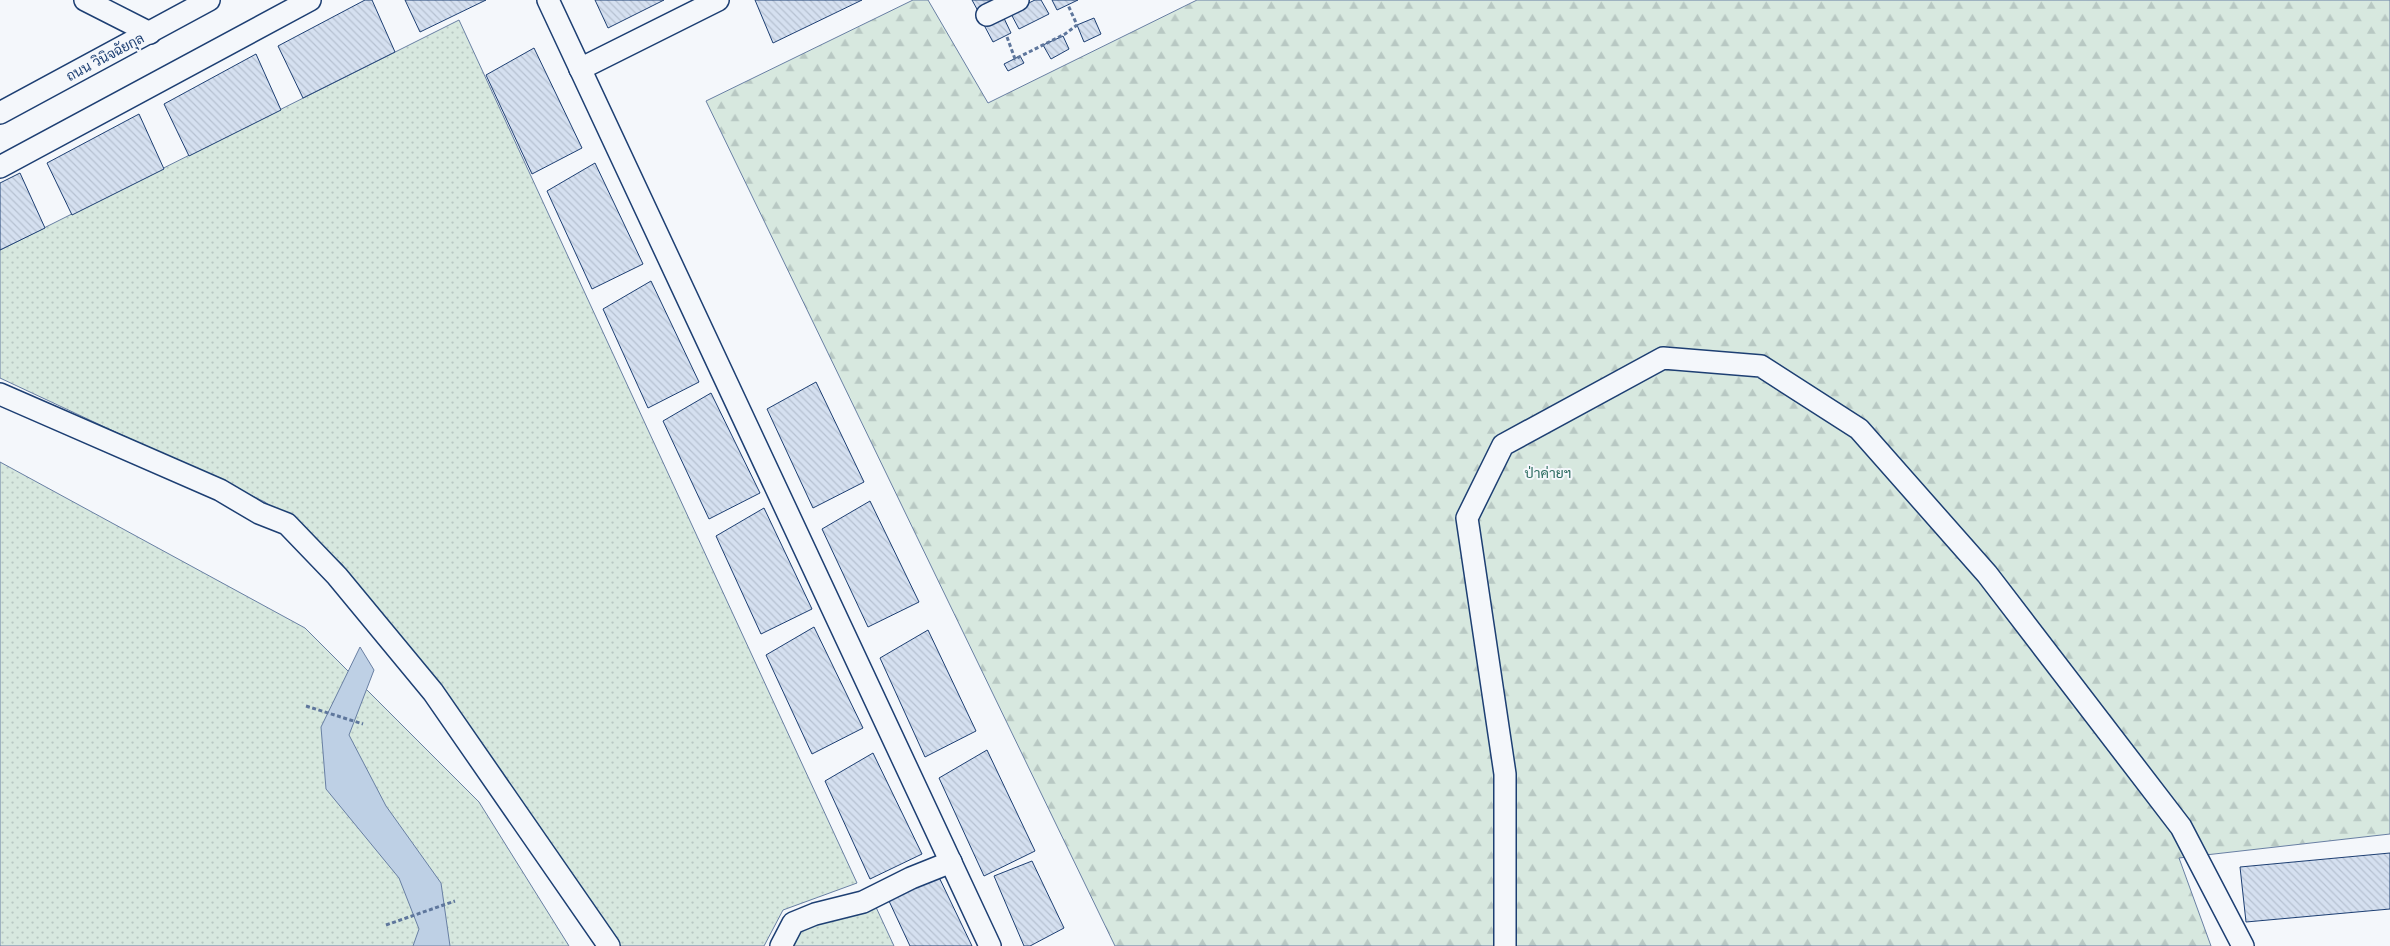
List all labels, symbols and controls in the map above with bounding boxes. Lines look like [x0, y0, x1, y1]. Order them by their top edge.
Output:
street label: ถนน วินิจฉัยกุล [63, 30, 148, 86]
park label: ป่าค่ายฯ [1525, 465, 1571, 481]

